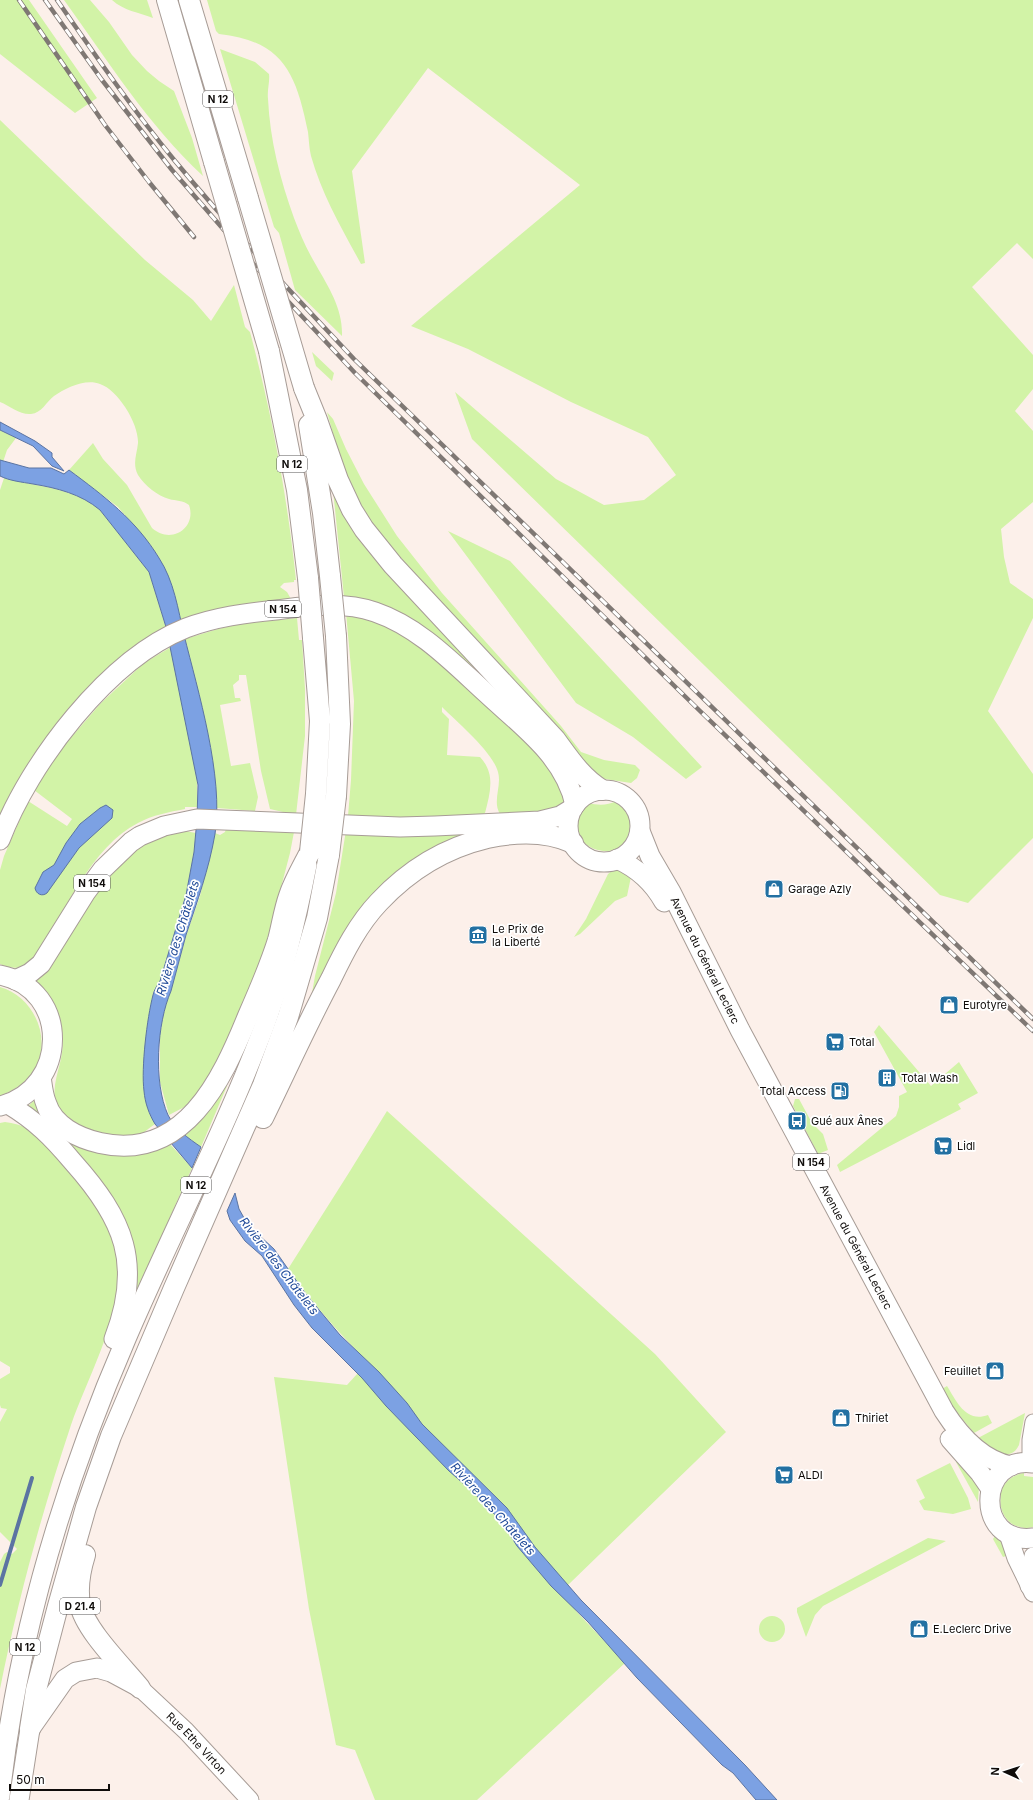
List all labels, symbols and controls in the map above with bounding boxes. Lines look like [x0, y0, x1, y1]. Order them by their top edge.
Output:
road number: N 12 [203, 91, 233, 107]
road number: N 12 [277, 456, 307, 472]
road number: N 154 [265, 601, 301, 617]
road number: N 154 [74, 875, 110, 891]
water label: Rivière des Châtelets [153, 878, 202, 997]
shop icon: Garage Azly [763, 878, 785, 900]
place label: Garage Azly [788, 882, 852, 896]
street label: Avenue du Général Leclerc [668, 895, 743, 1026]
place label: Le Prix de la Liberté [492, 922, 544, 949]
museum icon: Le Prix de la Liberté [467, 924, 489, 946]
shop icon: Eurotyre [938, 994, 960, 1016]
place label: Eurotyre [963, 998, 1007, 1012]
supermarket icon: Total [824, 1031, 846, 1053]
place label: Total [849, 1035, 874, 1049]
building icon: Total Wash [876, 1067, 898, 1089]
place label: Total Wash [901, 1071, 958, 1085]
fuel station icon: Total Access [829, 1080, 851, 1102]
place label: Total Access [759, 1084, 826, 1098]
bus stop icon: Gué aux Ânes [786, 1110, 808, 1132]
place label: Gué aux Ânes [811, 1114, 883, 1128]
supermarket icon: Lidl [932, 1135, 954, 1157]
place label: Lidl [957, 1139, 975, 1153]
road number: N 154 [793, 1154, 829, 1170]
road number: N 12 [181, 1177, 211, 1193]
street label: Avenue du Général Leclerc [817, 1182, 895, 1312]
water label: Rivière des Châtelets [237, 1214, 322, 1317]
shop icon: Feuillet [984, 1360, 1006, 1382]
place label: Feuillet [944, 1364, 981, 1378]
shop icon: Thiriet [830, 1407, 852, 1429]
place label: Thiriet [855, 1411, 889, 1425]
water label: Rivière des Châtelets [448, 1459, 539, 1558]
supermarket icon: ALDI [773, 1464, 795, 1486]
place label: ALDI [798, 1468, 823, 1482]
road number: D 21.4 [60, 1598, 100, 1614]
shop icon: E.Leclerc Drive [908, 1618, 930, 1640]
place label: E.Leclerc Drive [933, 1622, 1011, 1636]
road number: N 12 [10, 1639, 40, 1655]
street label: Rue Ethe Virton [163, 1709, 229, 1777]
north arrow [985, 1752, 1025, 1792]
scale bar [10, 1766, 109, 1792]
text: N [988, 1767, 1002, 1776]
text: 50 m [16, 1772, 45, 1787]

